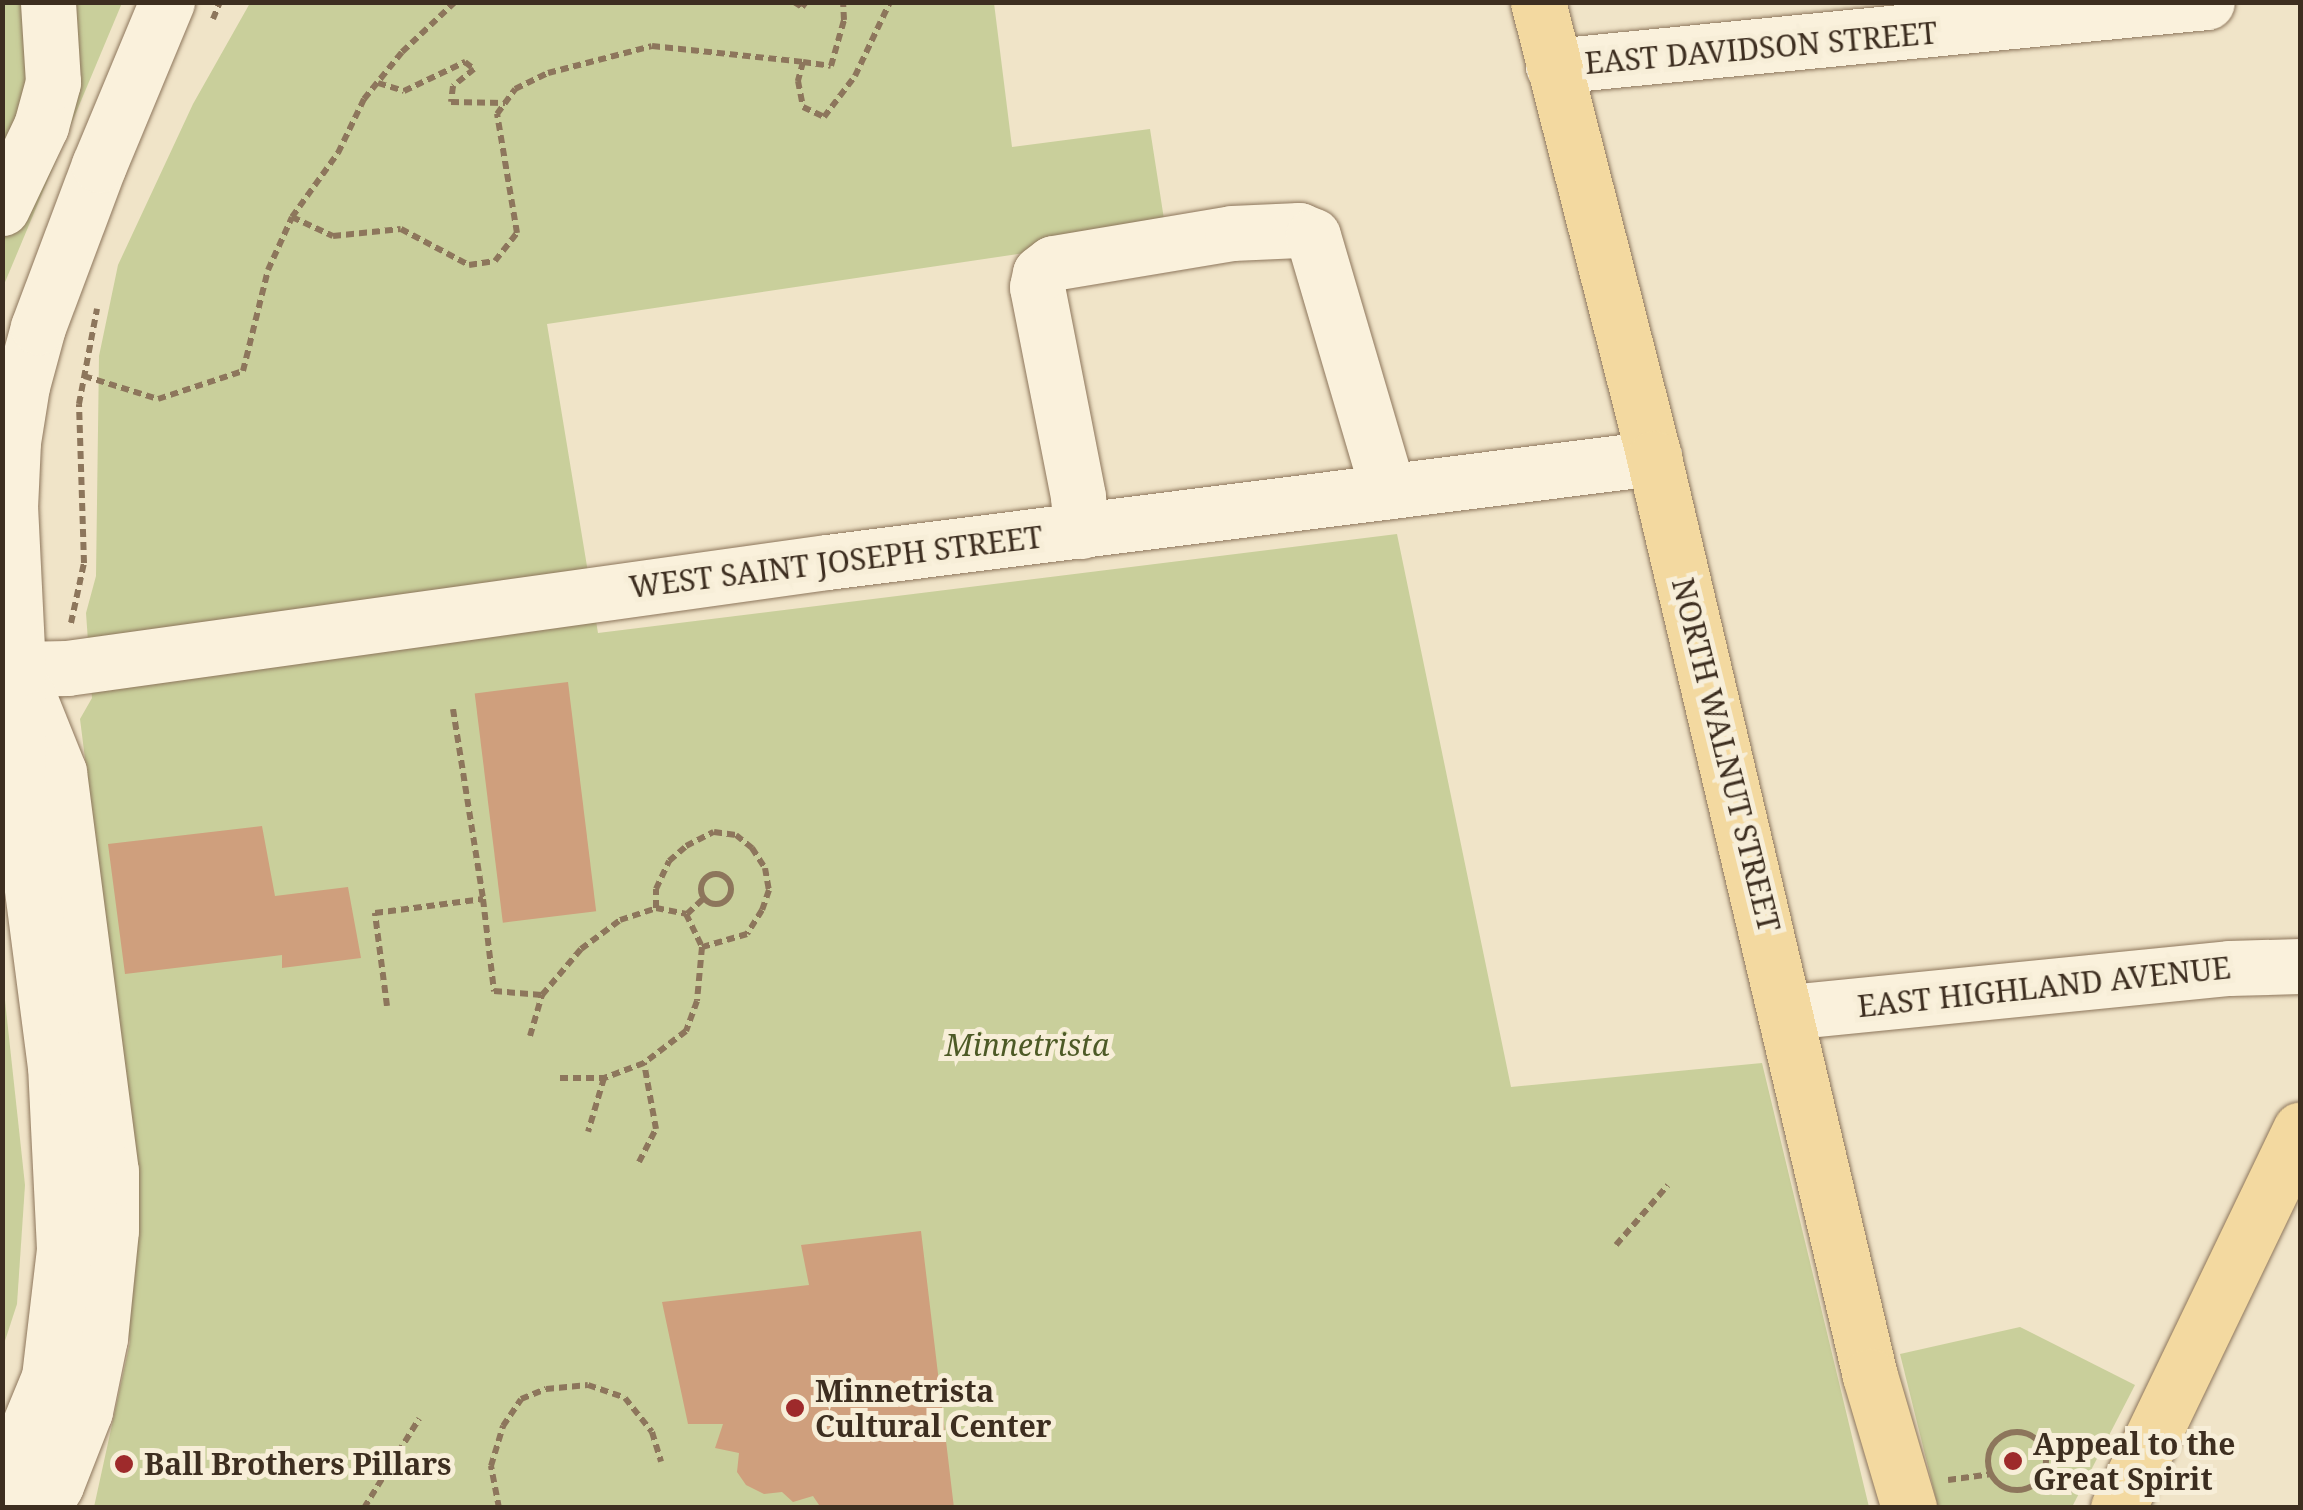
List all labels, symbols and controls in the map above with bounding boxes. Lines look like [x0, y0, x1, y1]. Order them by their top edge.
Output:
street label: EAST DAVIDSON STREET [1583, 15, 1939, 81]
street label: WEST SAINT JOSEPH STREET [627, 519, 1045, 605]
street label: NORTH WALNUT STREET [1665, 574, 1787, 936]
street label: EAST HIGHLAND AVENUE [1856, 950, 2232, 1024]
park label: Minnetrista [945, 1027, 1109, 1063]
place label: Minnetrista Cultural Center [815, 1373, 1051, 1444]
marker: Minnetrista Cultural Center [784, 1397, 806, 1419]
place label: Appeal to the Great Spirit [2033, 1426, 2235, 1496]
place label: Ball Brothers Pillars [144, 1446, 452, 1482]
marker: Appeal to the Great Spirit [2002, 1450, 2024, 1472]
marker: Ball Brothers Pillars [113, 1453, 135, 1475]

